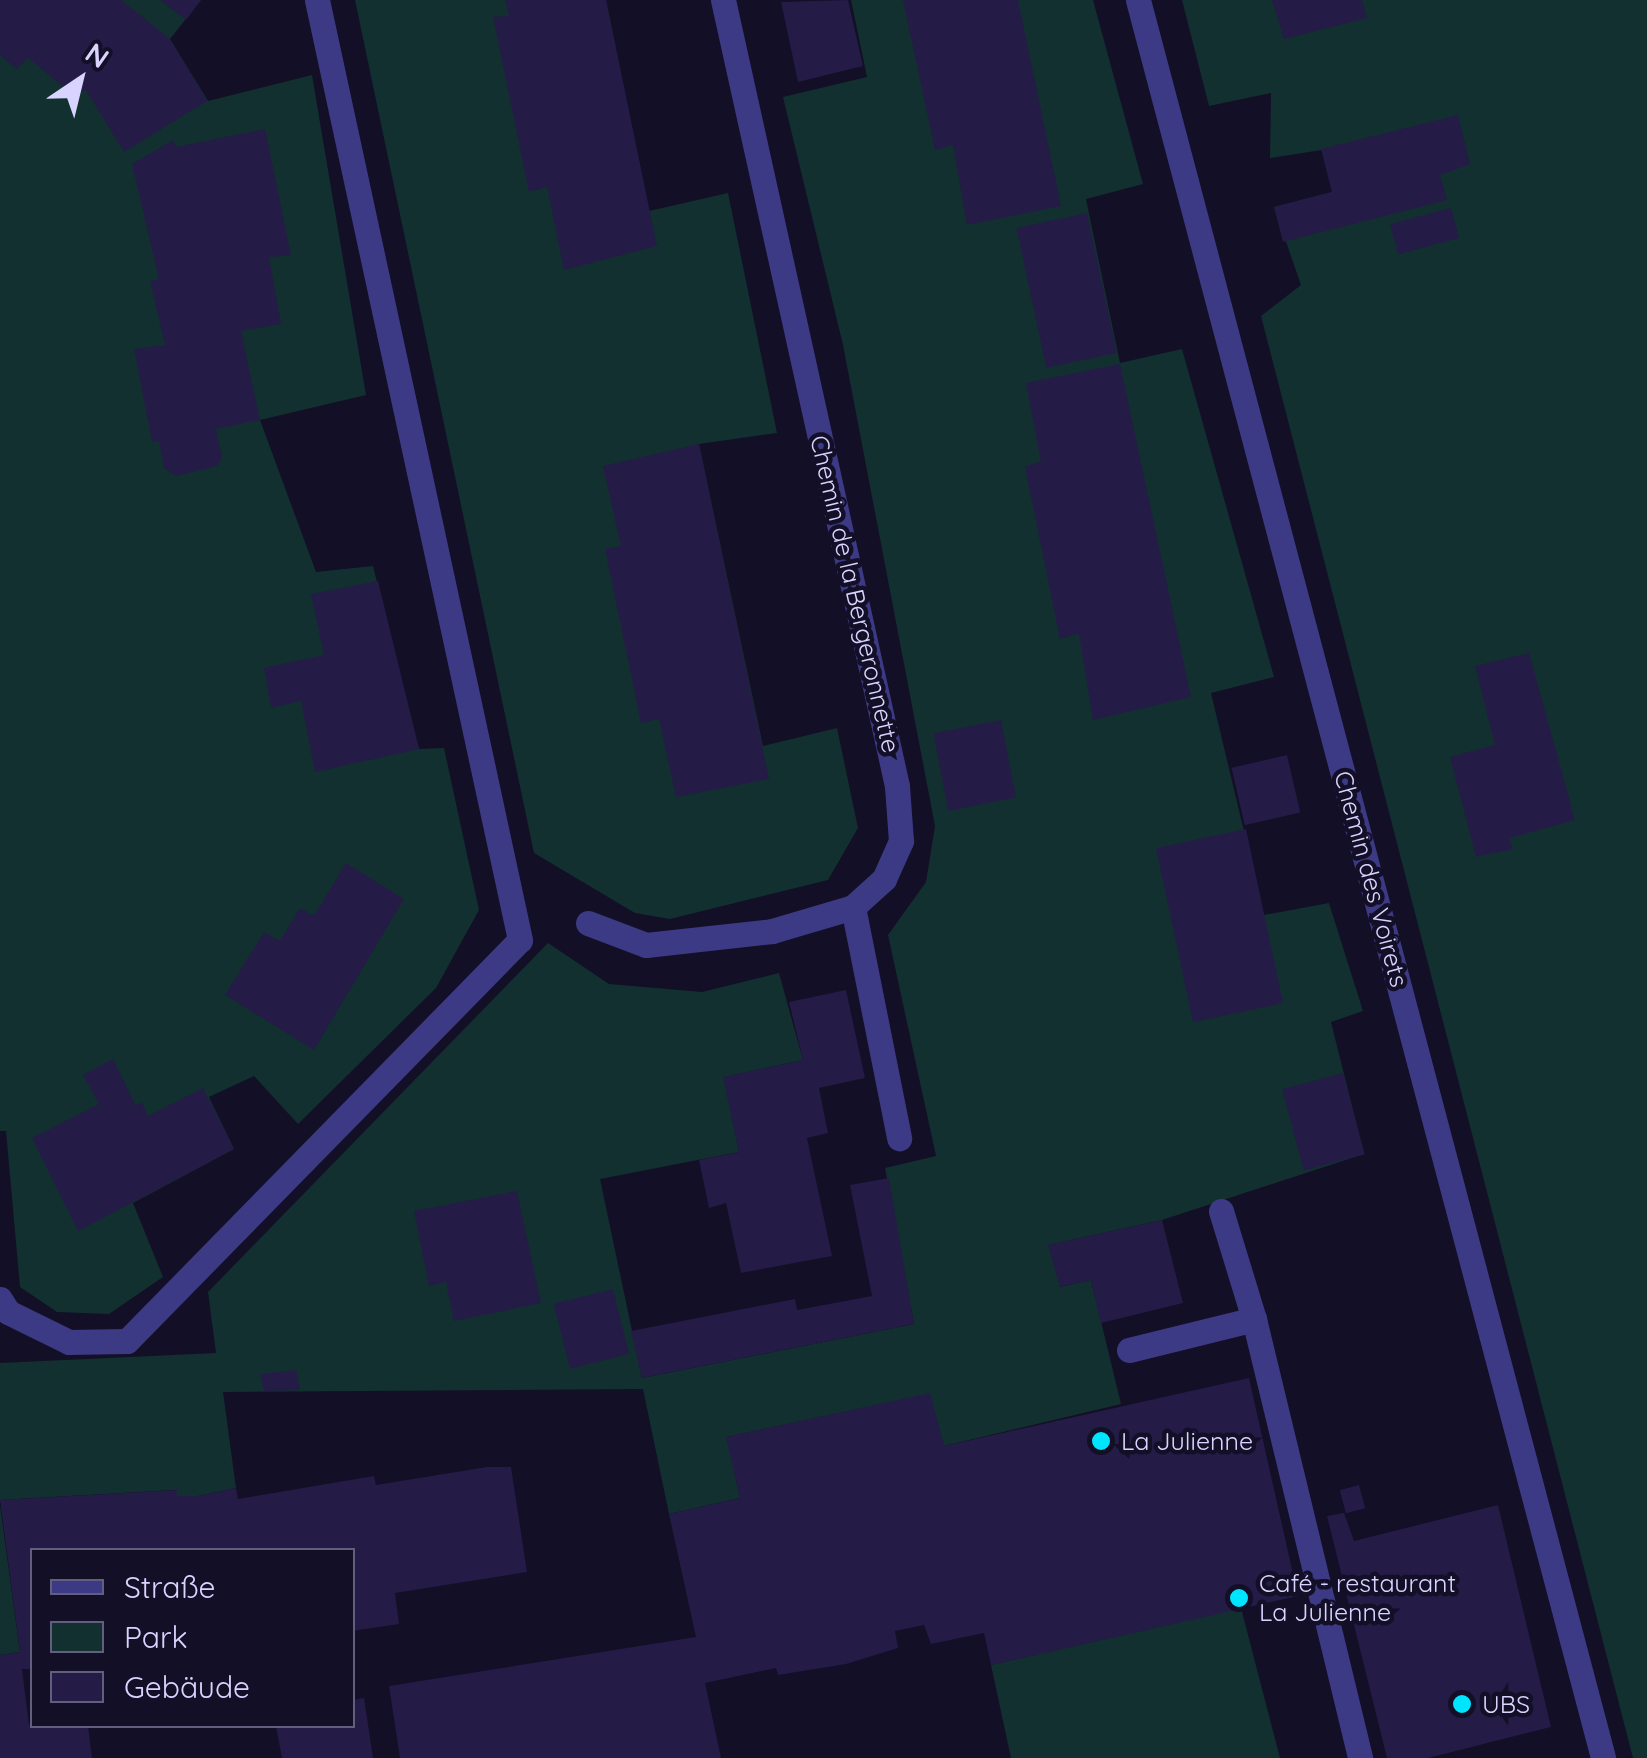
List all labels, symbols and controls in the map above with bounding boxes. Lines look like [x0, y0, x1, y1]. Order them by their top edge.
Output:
north arrow [30, 30, 130, 130]
text: N [79, 35, 116, 75]
street label: Chemin de la Bergeronnette [804, 432, 906, 756]
street label: Chemin des Voirets [1328, 768, 1414, 990]
place label: La Julienne [1121, 1426, 1253, 1456]
marker: La Julienne [1090, 1430, 1112, 1452]
legend [30, 1548, 355, 1728]
text: Straße [124, 1568, 216, 1606]
place label: Café - restaurant La Julienne [1259, 1569, 1456, 1628]
marker: Café - restaurant La Julienne [1228, 1587, 1250, 1609]
text: Park [124, 1618, 188, 1656]
text: Gebäude [124, 1668, 250, 1706]
place label: UBS [1482, 1689, 1530, 1719]
marker: UBS [1451, 1693, 1473, 1715]

